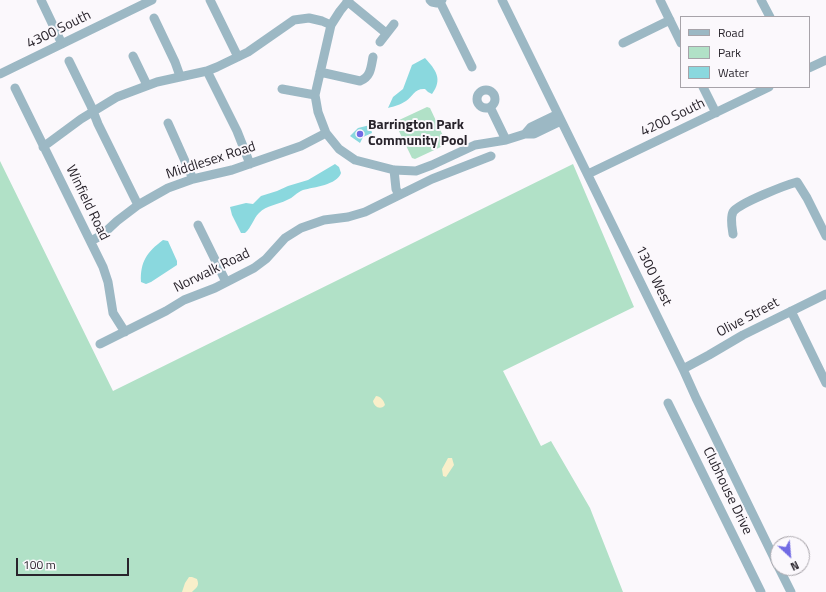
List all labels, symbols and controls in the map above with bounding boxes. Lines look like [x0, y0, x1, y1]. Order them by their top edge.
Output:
street label: 4300 South [24, 7, 94, 53]
legend [680, 16, 810, 88]
text: Road [718, 23, 744, 42]
text: Park [718, 43, 741, 62]
text: Water [718, 63, 749, 82]
street label: 4200 South [638, 95, 708, 141]
place label: Barrington Park Community Pool [368, 118, 468, 150]
marker: Barrington Park Community Pool [355, 129, 365, 139]
street label: Middlesex Road [164, 139, 258, 183]
street label: Winfield Road [62, 163, 112, 243]
street label: 1300 West [631, 243, 675, 309]
street label: Norwalk Road [171, 245, 253, 297]
street label: Olive Street [714, 295, 782, 341]
street label: Clubhouse Drive [699, 445, 755, 537]
north arrow [770, 536, 810, 576]
scale bar [18, 550, 131, 576]
text: 100 m [23, 555, 56, 574]
text: N [788, 557, 802, 575]

